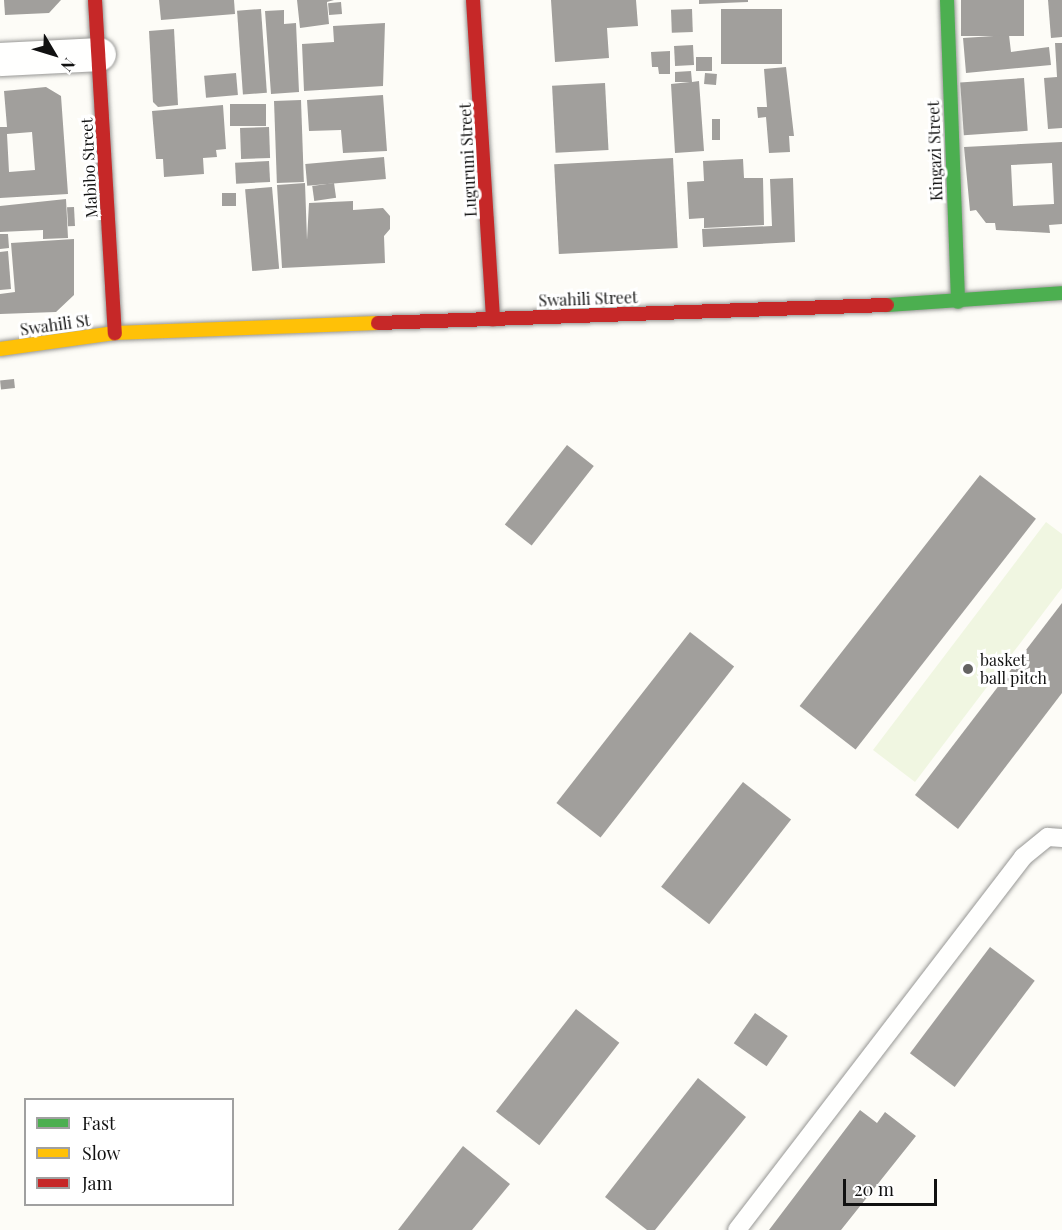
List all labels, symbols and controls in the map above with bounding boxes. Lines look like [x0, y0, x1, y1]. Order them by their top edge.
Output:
north arrow [24, 24, 84, 84]
text: N [57, 54, 80, 76]
street label: Kingazi Street [924, 101, 946, 201]
street label: Luguruni Street [455, 103, 481, 217]
street label: Mabibo Street [77, 117, 101, 219]
street label: Swahili Street [538, 288, 638, 310]
street label: Swahili St [19, 311, 91, 339]
place label: basket ball pitch [980, 650, 1047, 688]
marker: basket ball pitch [961, 662, 975, 676]
legend [24, 1098, 234, 1206]
text: Fast [82, 1111, 115, 1135]
text: Slow [82, 1141, 120, 1165]
scale bar [846, 1167, 940, 1205]
text: Jam [82, 1171, 112, 1195]
text: 20 m [854, 1177, 894, 1201]

